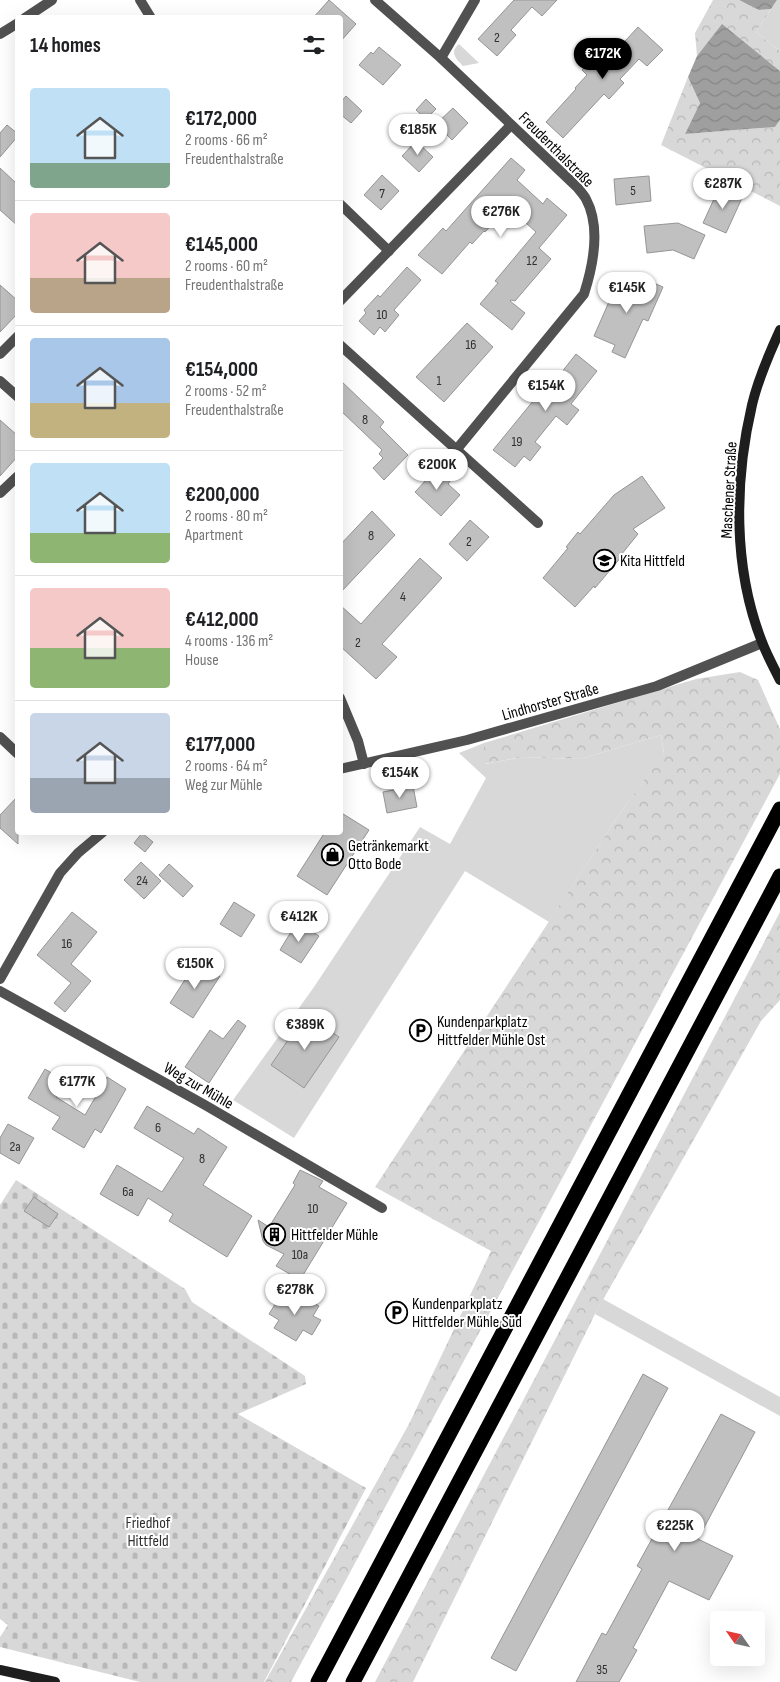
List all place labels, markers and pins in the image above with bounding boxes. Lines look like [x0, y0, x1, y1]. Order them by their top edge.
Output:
pin: €172K [568, 38, 638, 80]
pin: €185K [383, 114, 453, 156]
pin: €287K [688, 168, 758, 210]
pin: €276K [466, 196, 536, 238]
pin: €145K [592, 272, 662, 314]
pin: €154K [511, 370, 581, 412]
pin: €200K [402, 448, 472, 491]
school or university icon: Kita Hittfeld [592, 548, 616, 572]
place label: Kita Hittfeld [620, 552, 685, 571]
pin: €154K [365, 756, 435, 799]
place label: Getränkemarkt Otto Bode [348, 837, 429, 874]
shop icon: Getränkemarkt Otto Bode [320, 842, 344, 866]
pin: €412K [264, 900, 334, 943]
pin: €150K [160, 948, 230, 990]
pin: €389K [270, 1008, 340, 1051]
place label: Kundenparkplatz Hittfelder Mühle Ost [437, 1013, 545, 1050]
parking icon: Kundenparkplatz Hittfelder Mühle Ost [409, 1018, 433, 1042]
pin: €177K [42, 1066, 112, 1108]
building icon: Hittfelder Mühle [263, 1222, 287, 1246]
place label: Hittfelder Mühle [291, 1226, 378, 1245]
pin: €278K [260, 1274, 330, 1316]
place label: Kundenparkplatz Hittfelder Mühle Süd [412, 1295, 522, 1332]
parking icon: Kundenparkplatz Hittfelder Mühle Süd [384, 1300, 408, 1324]
pin: €225K [640, 1510, 710, 1552]

